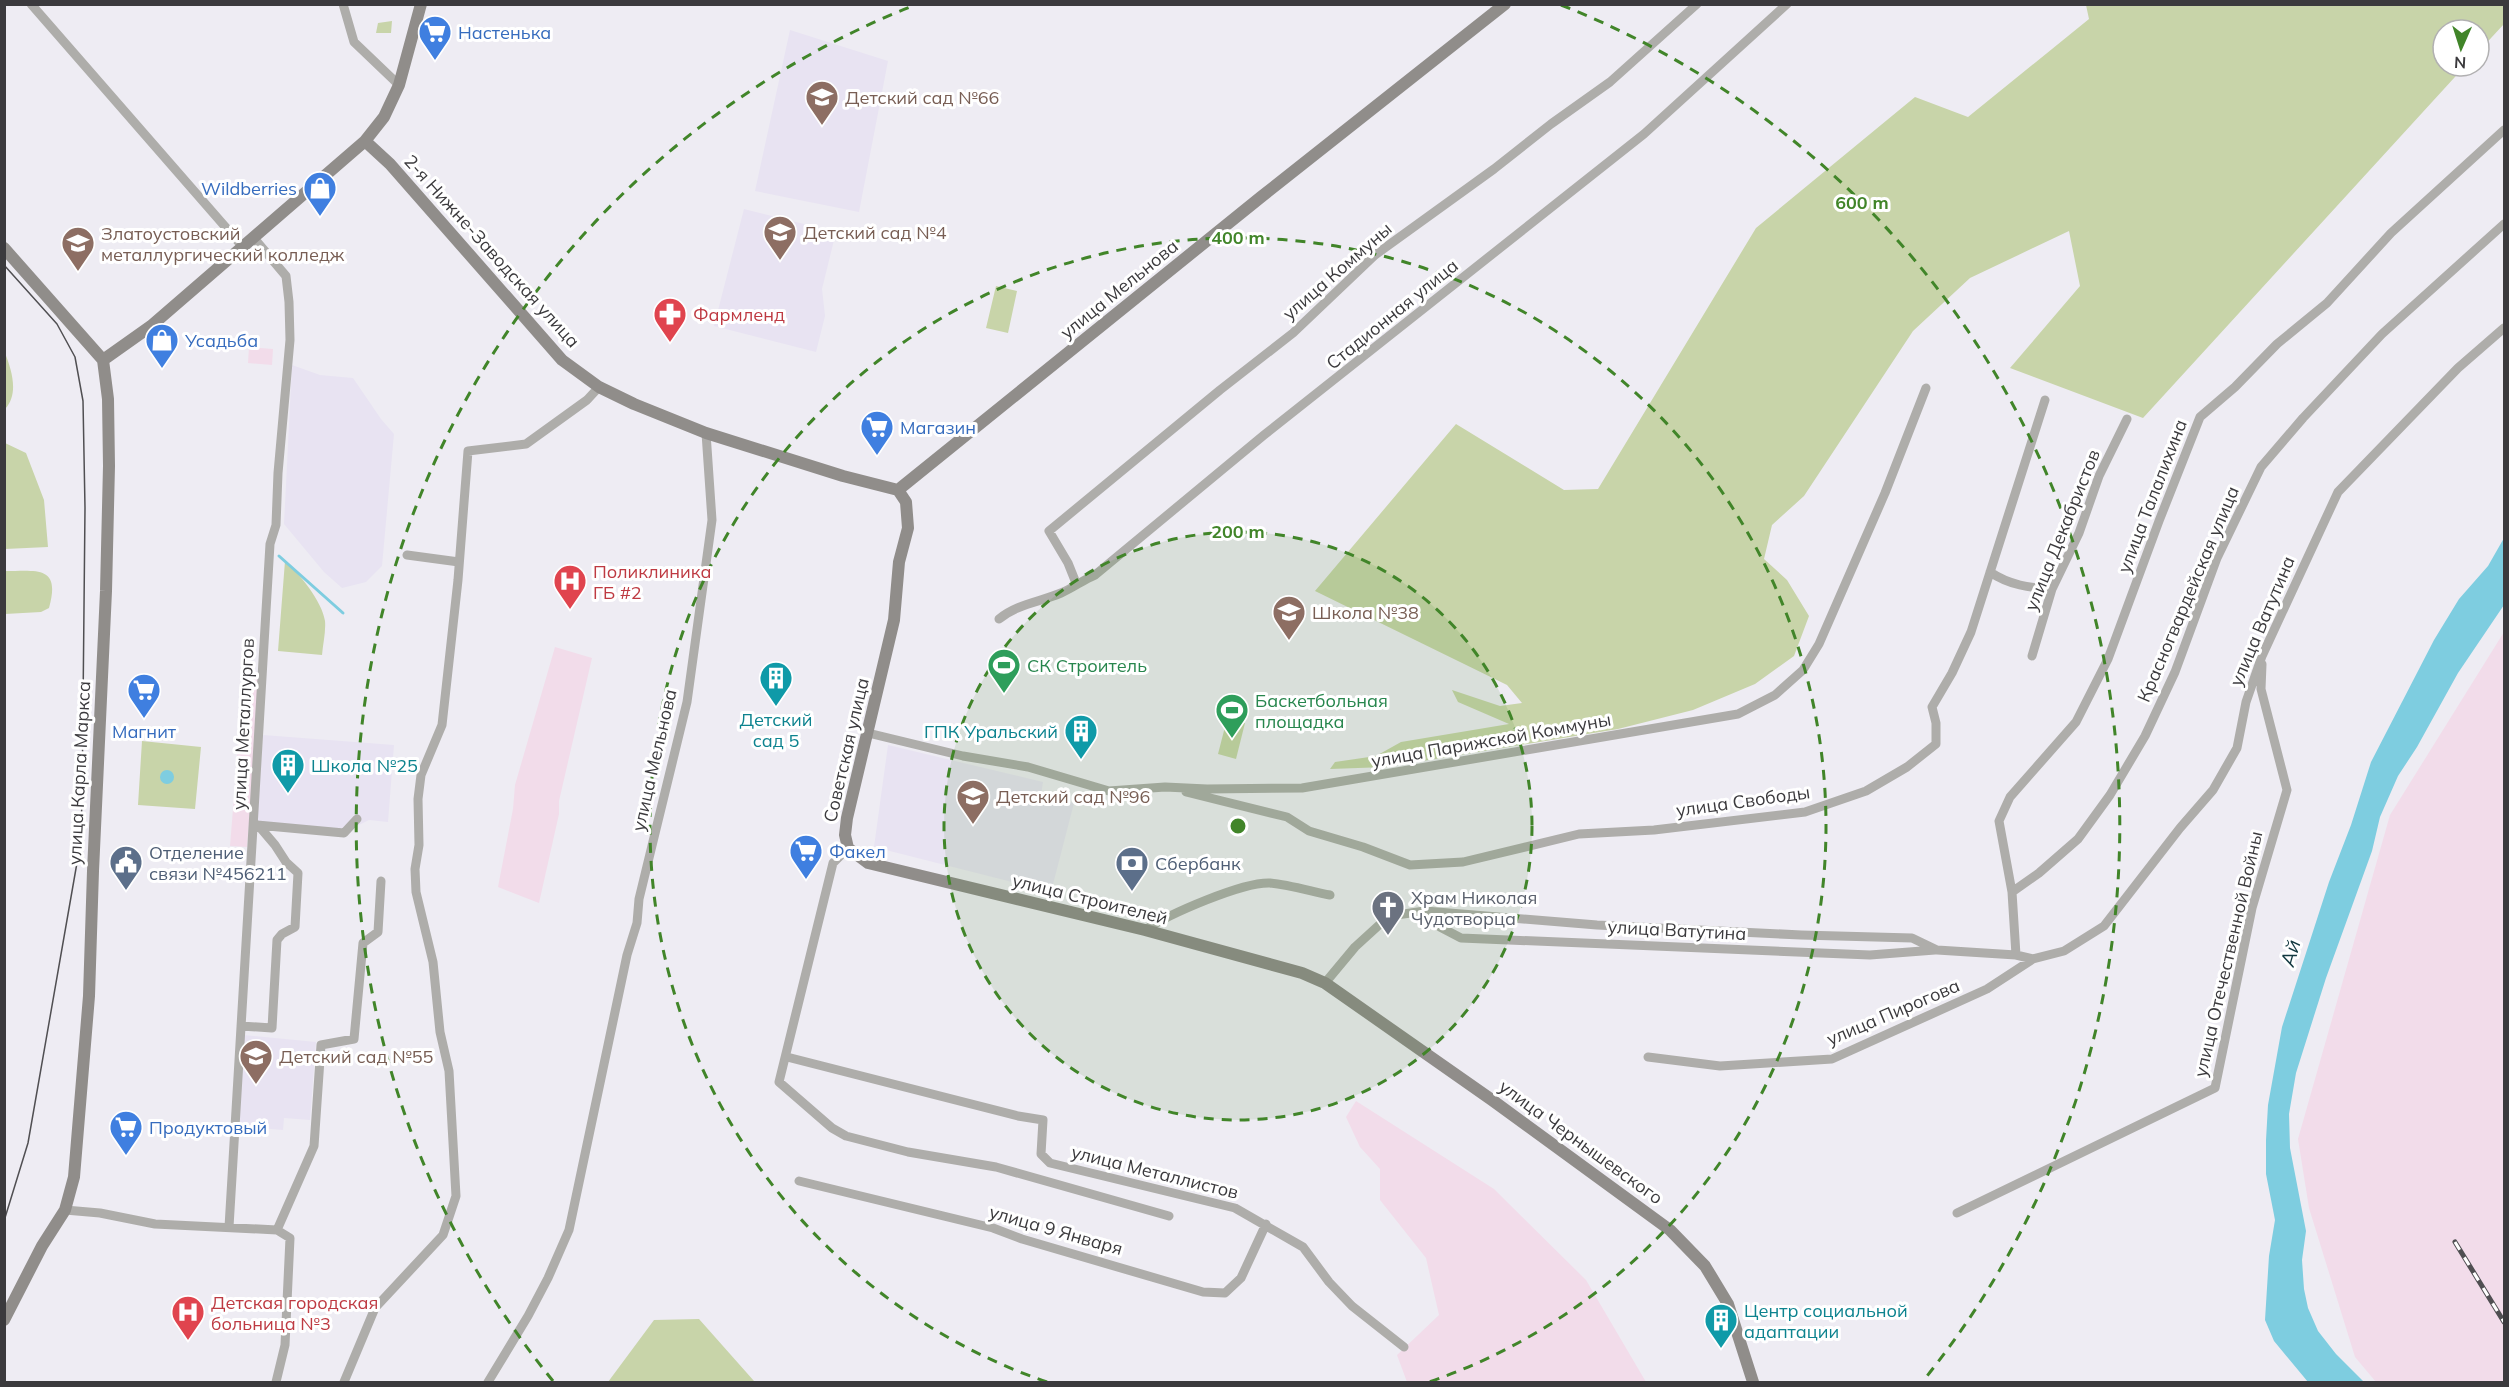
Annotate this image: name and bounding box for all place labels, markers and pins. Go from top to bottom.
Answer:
supermarket icon: Настенька [417,14,453,61]
place label: Настенька [458,21,551,44]
school or university icon: Детский сад №66 [804,79,840,126]
place label: Детский сад №66 [845,86,999,109]
shop icon: Wildberries [302,170,338,217]
place label: Wildberries [201,177,297,200]
school or university icon: Детский сад №4 [762,214,798,261]
place label: Детский сад №4 [803,221,947,244]
place label: Златоустовский металлургический колледж [101,222,345,266]
school or university icon: Златоустовский металлургический колледж [60,225,96,272]
pharmacy icon: Фармленд [652,296,688,343]
place label: Фармленд [693,303,785,326]
shop icon: Усадьба [144,322,180,369]
place label: Усадьба [184,329,258,352]
supermarket icon: Магазин [859,409,895,456]
place label: Магазин [900,416,976,439]
place label: Поликлиника ГБ #2 [593,560,711,604]
hospital icon: Поликлиника ГБ #2 [552,563,588,610]
school or university icon: Школа №38 [1271,594,1307,641]
place label: Школа №38 [1312,601,1419,624]
sports icon: СК Строитель [986,647,1022,694]
place label: СК Строитель [1027,654,1147,677]
building icon: Детский сад 5 [758,660,794,707]
supermarket icon: Магнит [126,672,162,719]
place label: Баскетбольная площадка [1255,689,1388,733]
sports icon: Баскетбольная площадка [1214,692,1250,739]
place label: Детский сад 5 [740,708,812,752]
building icon: ГПК Уральский [1063,713,1099,760]
place label: Магнит [112,720,177,743]
place label: ГПК Уральский [924,720,1058,743]
building icon: Школа №25 [270,747,306,794]
place label: Школа №25 [311,754,418,777]
school or university icon: Детский сад №96 [955,778,991,825]
place label: Детский сад №96 [996,785,1150,808]
centre of rings [1228,816,1248,836]
supermarket icon: Факел [788,833,824,880]
place label: Факел [829,840,886,863]
place label: Отделение связи №456211 [149,841,287,885]
public building icon: Отделение связи №456211 [108,844,144,891]
bank icon: Сбербанк [1114,845,1150,892]
place label: Сбербанк [1155,852,1241,875]
place label: Храм Николая Чудотворца [1411,886,1537,930]
church icon: Храм Николая Чудотворца [1370,889,1406,936]
school or university icon: Детский сад №55 [238,1038,274,1085]
place label: Детский сад №55 [279,1045,434,1068]
supermarket icon: Продуктовый [108,1109,144,1156]
place label: Продуктовый [149,1116,267,1139]
place label: Детская городская больница №3 [211,1291,378,1335]
hospital icon: Детская городская больница №3 [170,1294,206,1341]
place label: Центр социальной адаптации [1744,1299,1908,1343]
building icon: Центр социальной адаптации [1703,1302,1739,1349]

